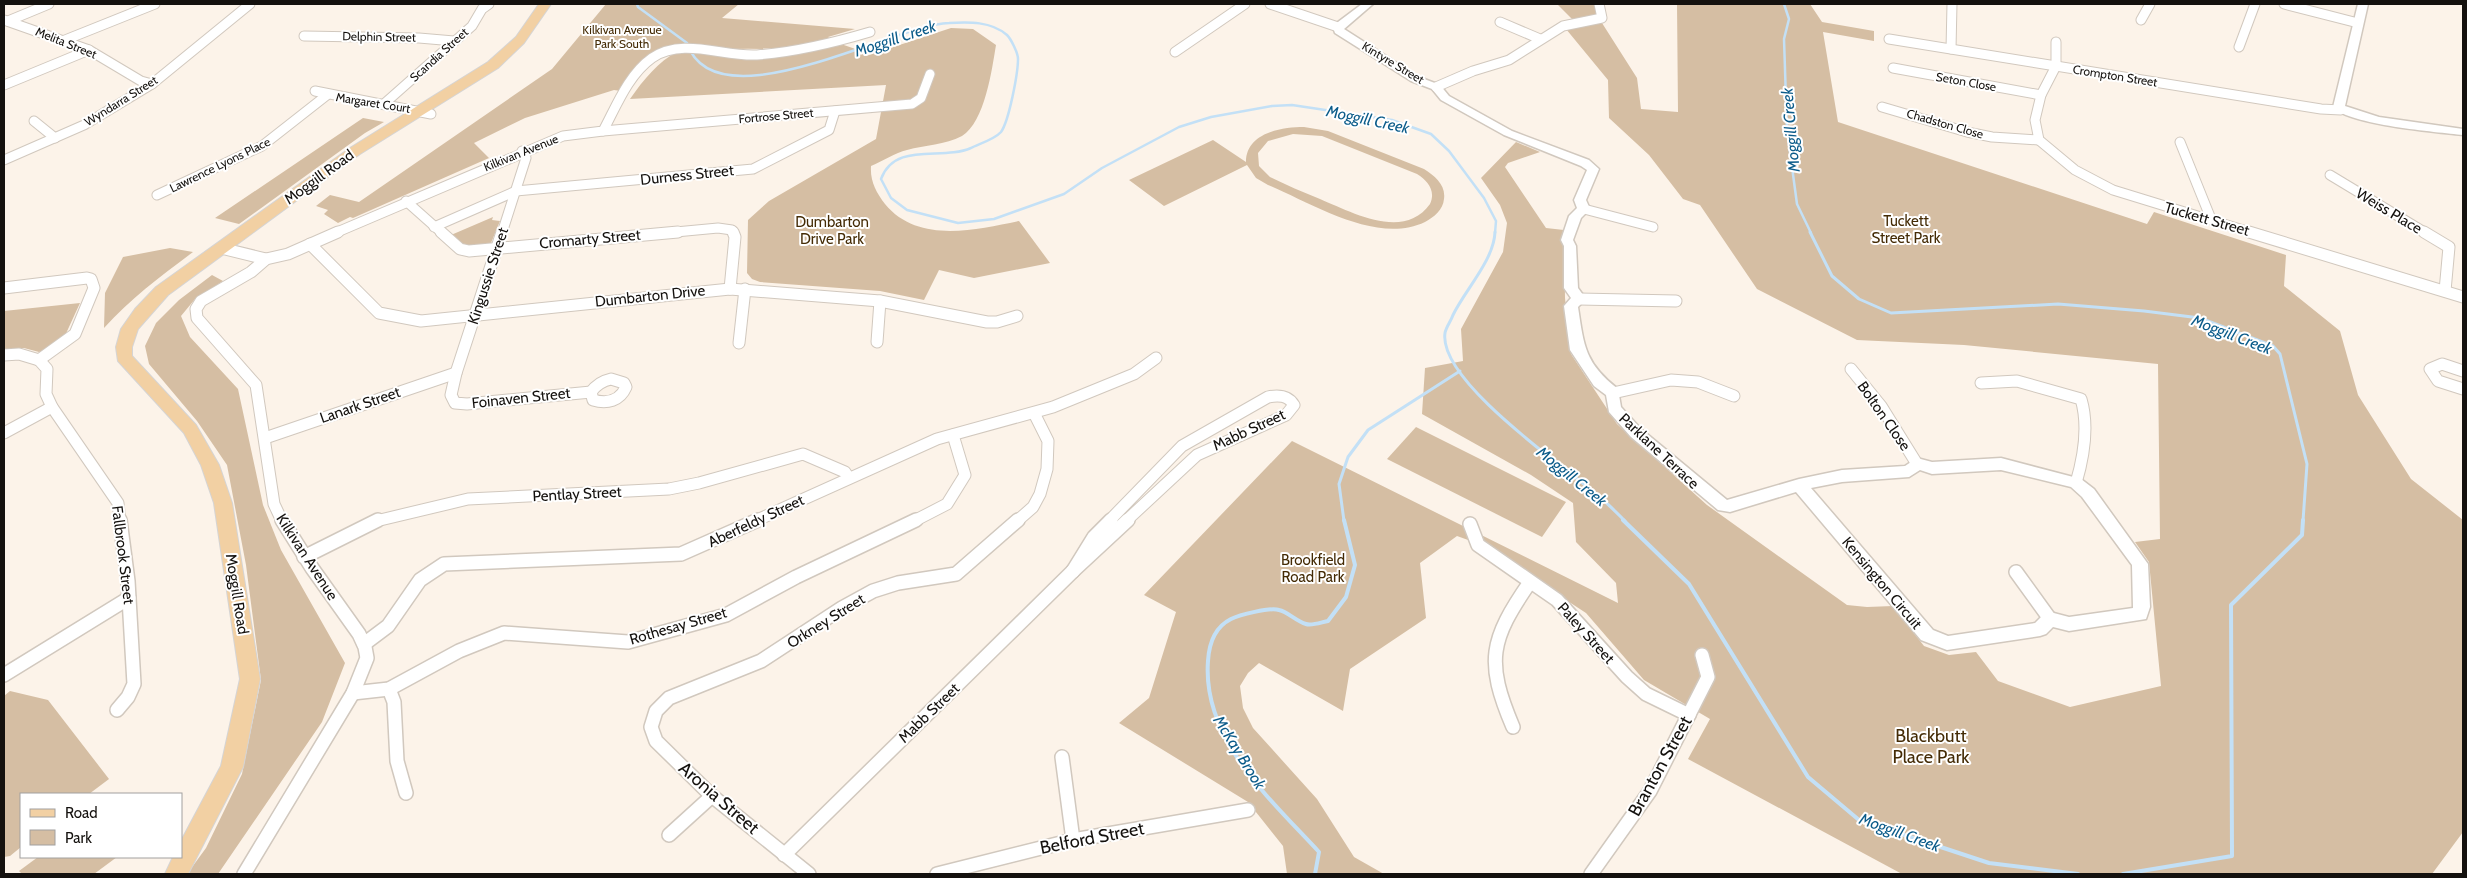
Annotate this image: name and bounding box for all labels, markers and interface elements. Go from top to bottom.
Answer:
water label: Moggill Creek [851,16,939,61]
park label: Kilkivan Avenue Park South [582,22,662,51]
street label: Melita Street [33,24,99,62]
street label: Scandia Street [406,24,471,85]
street label: Delphin Street [342,28,416,45]
street label: Kintyre Street [1360,38,1427,87]
street label: Crompton Street [2072,61,2158,90]
street label: Seton Close [1935,69,1997,94]
street label: Wyndarra Street [81,72,160,129]
water label: Moggill Creek [1777,86,1804,174]
street label: Margaret Court [335,89,411,116]
water label: Moggill Creek [1324,101,1412,138]
street label: Fortrose Street [738,105,814,126]
street label: Chadston Close [1905,105,1985,142]
street label: Kilkivan Avenue [481,131,560,174]
street label: Lawrence Lyons Place [167,134,272,195]
street label: Moggill Road [281,146,357,208]
street label: Durness Street [639,161,735,189]
street label: Weiss Place [2353,184,2426,238]
street label: Tuckett Street [2162,198,2252,240]
park label: Tuckett Street Park [1872,212,1941,247]
park label: Dumbarton Drive Park [795,213,869,248]
street label: Kingussie Street [464,225,512,327]
street label: Cromarty Street [539,226,641,252]
street label: Dumbarton Drive [594,281,706,311]
water label: Moggill Creek [2188,310,2276,359]
street label: Bolton Close [1854,378,1915,454]
street label: Lanark Street [318,383,402,427]
street label: Foinaven Street [471,384,571,412]
street label: Mabb Street [1210,405,1288,455]
street label: Parklane Terrace [1615,409,1703,493]
water label: Moggill Creek [1532,442,1611,511]
street label: Pentlay Street [532,483,622,505]
street label: Aberfeldy Street [705,491,807,551]
street label: Fallbrook Street [108,505,138,605]
street label: Kilkivan Avenue [272,510,342,604]
street label: Kensington Circuit [1838,533,1926,633]
park label: Brookfield Road Park [1281,551,1345,586]
street label: Moggill Road [222,552,252,636]
street label: Orkney Street [784,590,868,652]
street label: Paley Street [1554,599,1618,667]
street label: Rothesay Street [627,604,729,648]
street label: Mabb Street [895,679,963,747]
water label: McKay Brook [1209,711,1270,794]
street label: Branton Street [1623,712,1697,820]
park label: Blackbutt Place Park [1893,725,1970,768]
street label: Aronia Street [674,757,764,839]
legend [20,793,182,858]
text: Road [65,804,98,822]
water label: Moggill Creek [1856,809,1944,856]
street label: Belford Street [1038,817,1146,859]
text: Park [65,829,92,847]

